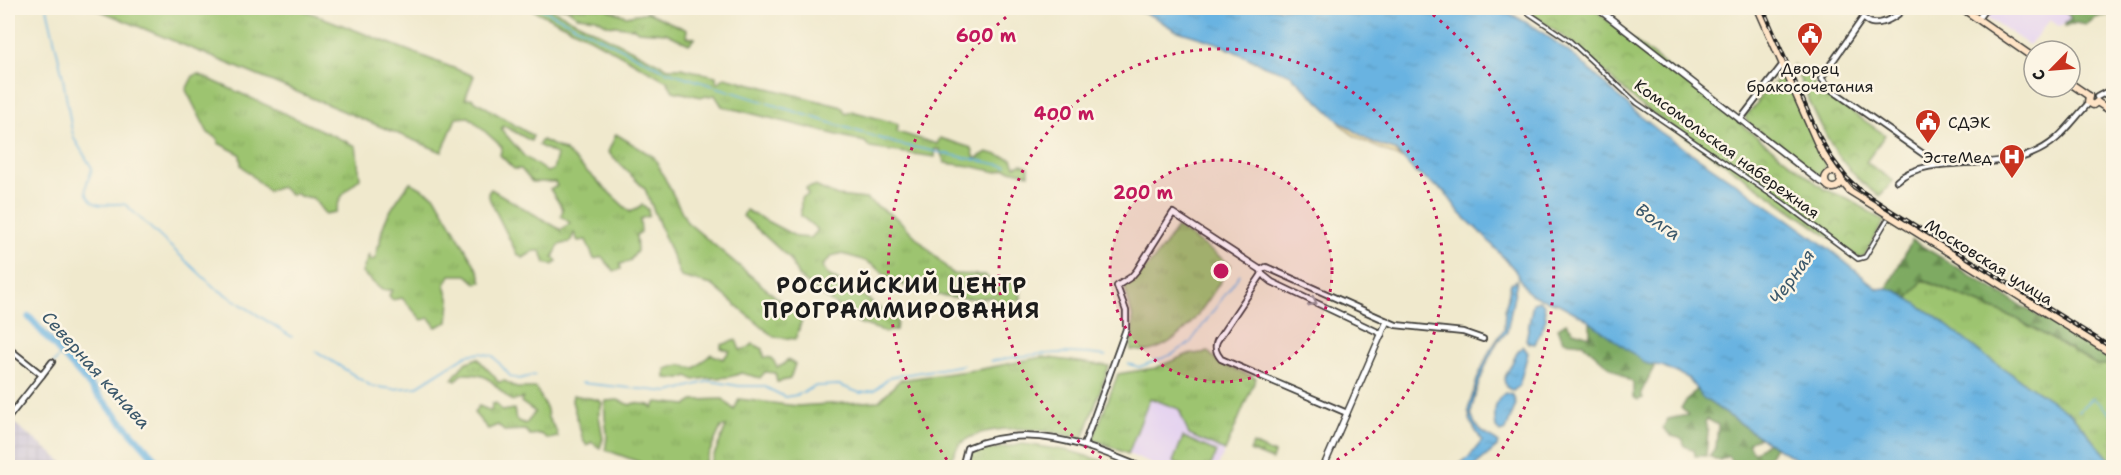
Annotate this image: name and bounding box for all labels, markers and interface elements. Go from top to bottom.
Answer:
public building icon: Дворец бракосочетания [1795,20,1825,58]
text: 600 m [956,24,1017,48]
north arrow [2022,39,2082,99]
place label: Дворец бракосочетания [1746,58,1874,97]
text: С [2027,66,2050,84]
street label: Комсомольская набережная [1630,75,1824,223]
text: 400 m [1034,102,1095,126]
public building icon: СДЭК [1913,107,1943,145]
place label: СДЭК [1948,112,1991,133]
hospital icon: ЭстеМед [1997,142,2027,180]
place label: ЭстеМед [1923,147,1992,168]
text: 200 m [1113,181,1174,205]
water label: Волга [1631,198,1685,246]
street label: Московская улица [1921,214,2057,310]
water label: Черная [1764,244,1820,309]
centre of rings [1211,261,1231,281]
district label: РОССИЙСКИЙ ЦЕНТР ПРОГРАММИРОВАНИЯ [763,270,1041,325]
one-way arrow [1307,295,1318,306]
water label: Северная канава [36,306,156,434]

